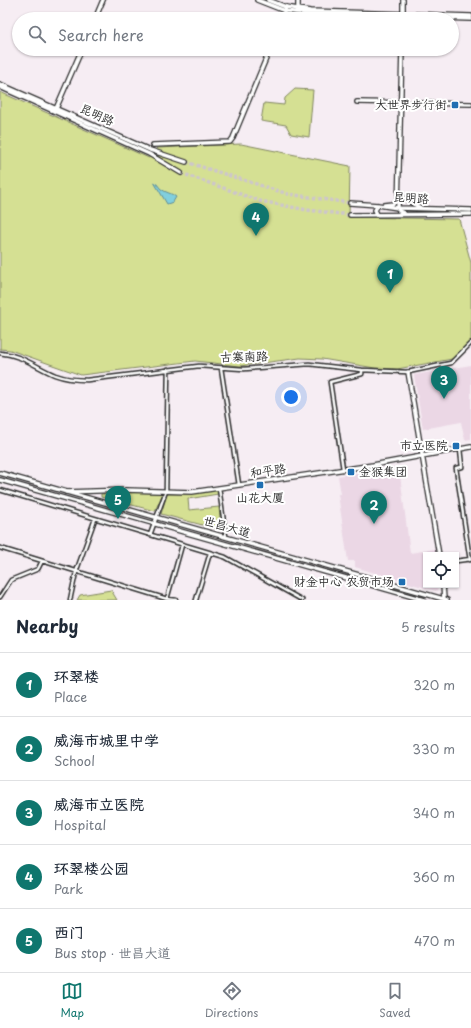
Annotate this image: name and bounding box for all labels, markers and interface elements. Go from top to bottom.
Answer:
search box [12,12,459,56]
icon: search [26,23,48,45]
text: Search here [58,23,144,46]
place label: 大世界步行街 [375,95,447,113]
street label: 昆明路 [77,99,118,130]
marker: 大世界步行街 [450,100,460,110]
street label: 昆明路 [392,187,430,207]
pin: 4 [243,203,269,236]
pin: 1 [377,260,403,293]
street label: 古寨南路 [220,347,268,365]
pin: 3 [431,366,457,399]
your location [281,387,301,407]
place label: 市立医院 [400,436,448,454]
marker: 市立医院 [451,441,461,451]
street label: 和平路 [249,459,287,481]
place label: 金猴集团 [359,462,407,480]
marker: 金猴集团 [346,467,356,477]
marker: 山花大厦 [255,480,265,490]
pin: 5 [105,486,131,519]
place label: 山花大厦 [236,488,284,506]
pin: 2 [361,491,387,524]
street label: 世昌大道 [202,511,253,541]
map controls [423,552,459,588]
button: locate [423,552,459,588]
place label: 财金中心 农贸市场 [294,572,394,590]
marker: 财金中心 农贸市场 [397,577,407,587]
text: Nearby [16,613,78,639]
text: 5 results [401,617,455,636]
text: 环翠楼 [54,664,99,687]
text: 1 [26,675,32,694]
text: 320 m [413,675,455,694]
text: Place [54,687,87,706]
text: 威海市城里中学 [54,728,159,751]
text: 2 [24,739,34,758]
text: 330 m [412,739,455,758]
text: School [54,751,95,770]
text: 威海市立医院 [54,792,144,815]
text: 3 [25,803,33,822]
text: 340 m [412,803,455,822]
text: Hospital [54,815,106,834]
text: 环翠楼公园 [54,856,129,879]
text: 4 [25,867,33,886]
text: 360 m [412,867,455,886]
text: Park [54,879,83,898]
text: 西门 [54,920,84,943]
text: 5 [25,931,33,950]
text: 470 m [414,931,455,950]
text: Bus stop · 世昌大道 [54,943,171,962]
tab: Map [60,980,84,1021]
tab: Directions [205,980,258,1021]
tab: Saved [379,980,411,1021]

